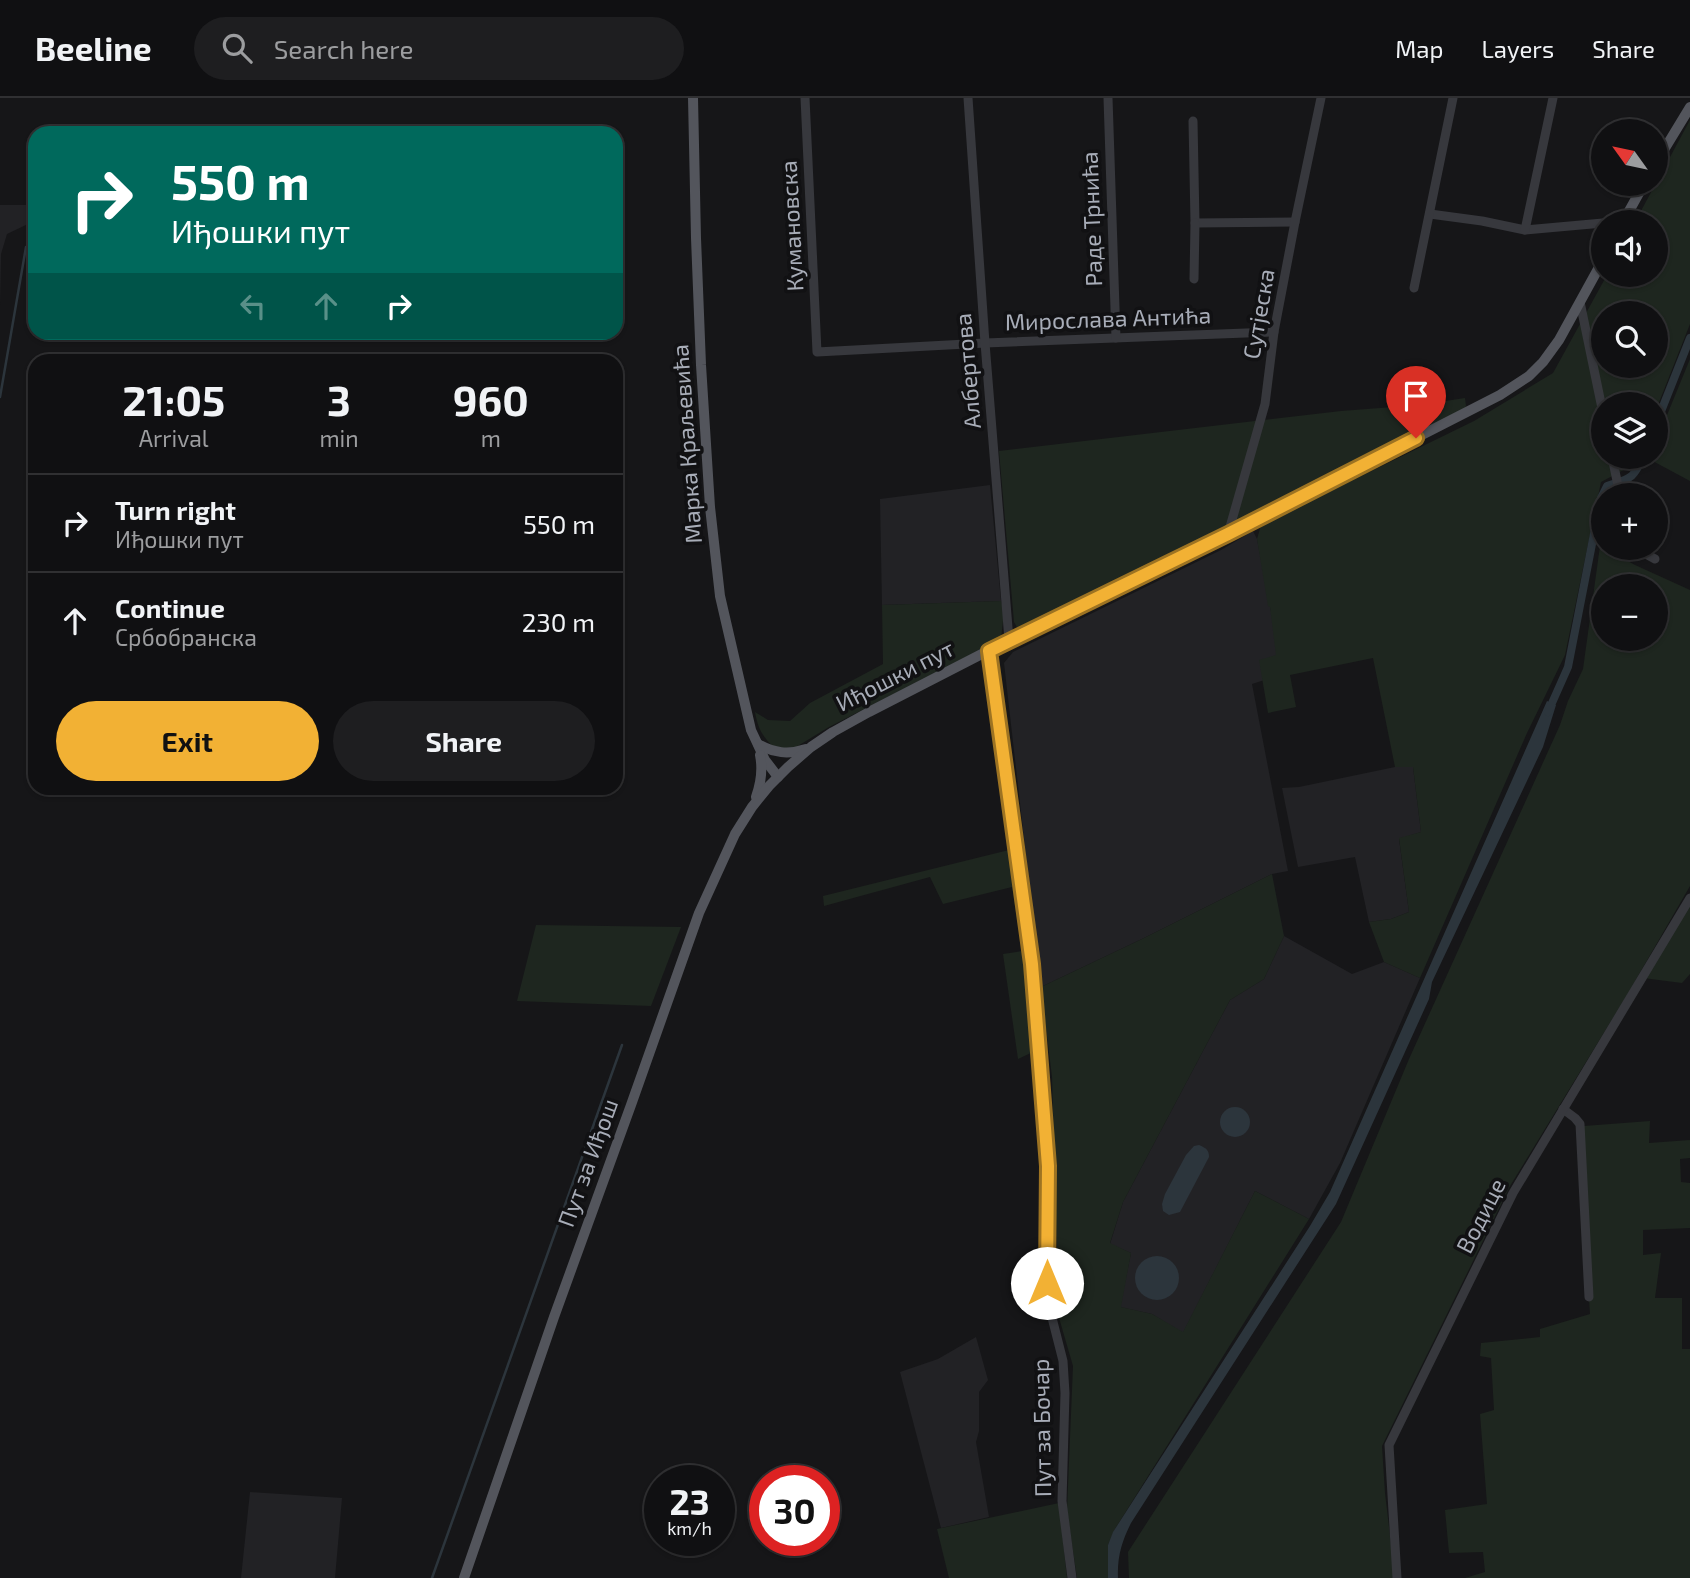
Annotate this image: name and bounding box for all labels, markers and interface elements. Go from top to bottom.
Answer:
search box [194,17,684,80]
text: Beeline [35,28,152,68]
icon: search [218,29,256,67]
text: Search here [274,33,413,64]
text: Map [1395,34,1443,63]
text: Layers [1481,34,1554,63]
text: Share [1592,34,1655,63]
north arrow [1591,119,1668,196]
map controls [1591,119,1668,651]
text: 550 m [171,151,310,210]
street label: Раде Трнића [1075,151,1107,287]
icon: right [56,154,147,245]
street label: Кумановска [774,160,809,292]
button: sound [1591,210,1668,287]
text: Иђошки пут [171,211,350,249]
street label: Сутјеска [1236,267,1281,361]
icon: left [234,287,272,325]
icon: ahead [307,287,345,325]
icon: right [380,287,418,325]
street label: Мирослава Антића [1004,300,1212,336]
button: search [1591,301,1668,378]
street label: Албертова [948,312,986,430]
street label: Марка Краљевића [665,344,707,545]
pin [1386,366,1446,438]
text: 21:05 [122,374,225,424]
text: 3 [327,374,351,424]
text: 960 [453,374,529,424]
icon: arrive [1397,377,1435,415]
button: layers [1591,392,1668,469]
text: Arrival [139,424,209,452]
text: min [319,424,359,452]
text: m [481,424,501,452]
button: + [1591,483,1668,560]
text: Turn right [115,494,236,525]
icon: right [56,504,94,542]
text: 550 m [523,508,595,539]
text: Иђошки пут [115,525,244,553]
button: − [1591,574,1668,651]
text: Continue [115,592,225,623]
icon: ahead [56,602,94,640]
text: 230 m [522,606,595,637]
text: Србобранска [115,623,257,651]
street label: Иђошки пут [831,633,959,718]
button: Exit [56,701,319,781]
button: Share [333,701,595,781]
street label: Пут за Иђош [551,1095,624,1231]
street label: Водице [1449,1174,1511,1258]
position arrow [1010,1246,1084,1320]
street label: Пут за Бочар [1026,1359,1057,1498]
speed limit sign: 30 [749,1465,840,1556]
text: 23 [669,1480,710,1522]
text: km/h [667,1517,712,1539]

